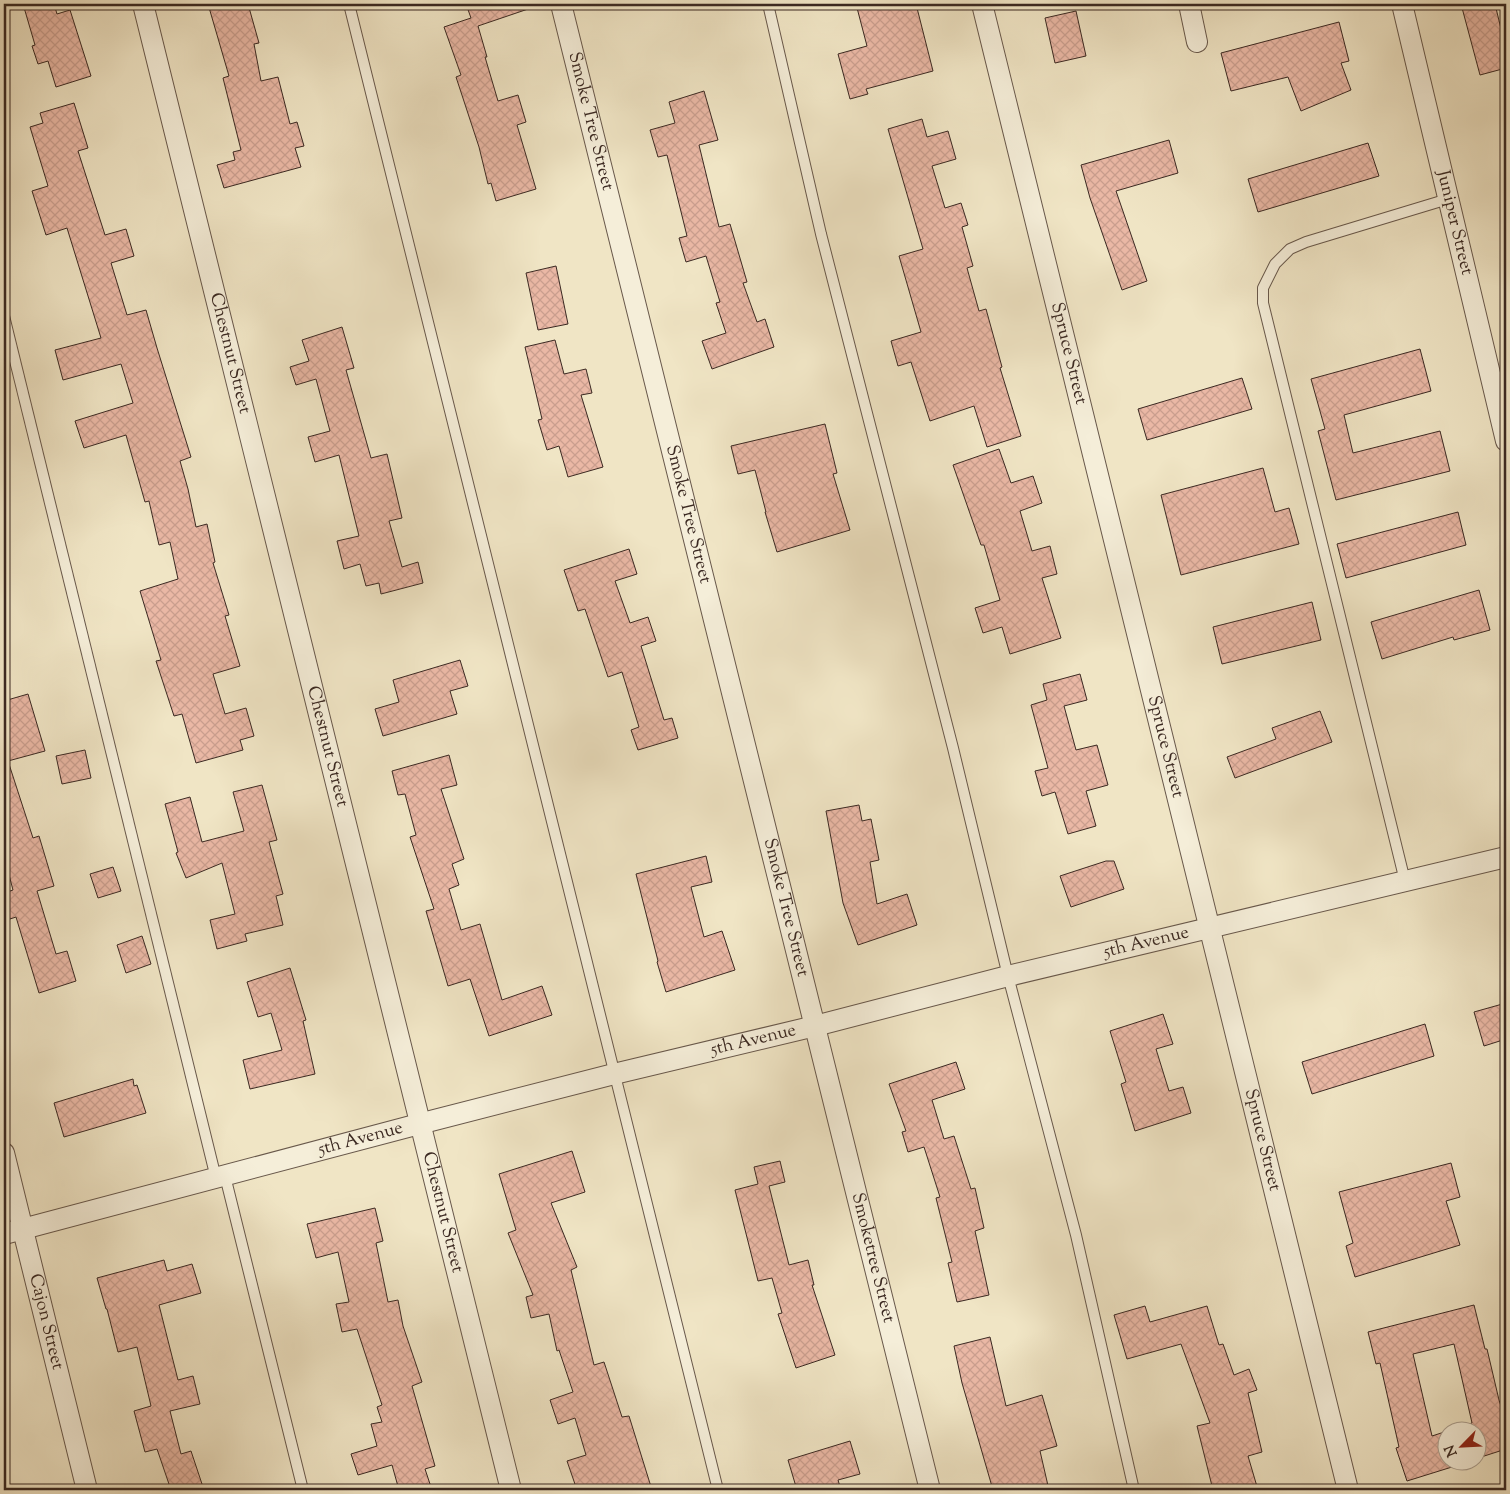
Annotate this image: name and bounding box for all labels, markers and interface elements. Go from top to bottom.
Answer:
street label: Smoke Tree Street [560,49,620,193]
street label: Juniper Street [1429,167,1479,278]
street label: Chestnut Street [202,290,257,417]
street label: Spruce Street [1043,300,1093,408]
street label: Smoke Tree Street [658,443,717,586]
street label: Chestnut Street [299,683,354,810]
street label: Spruce Street [1140,693,1190,801]
street label: Smoke Tree Street [756,836,815,980]
street label: 5th Avenue [1100,920,1192,966]
street label: 5th Avenue [707,1018,799,1064]
street label: Spruce Street [1237,1086,1287,1194]
street label: 5th Avenue [314,1116,406,1163]
street label: Chestnut Street [415,1149,470,1276]
street label: Smoketree Street [844,1190,901,1326]
street label: Cajon Street [21,1271,70,1373]
north arrow [1438,1422,1488,1472]
text: N [1441,1441,1463,1460]

